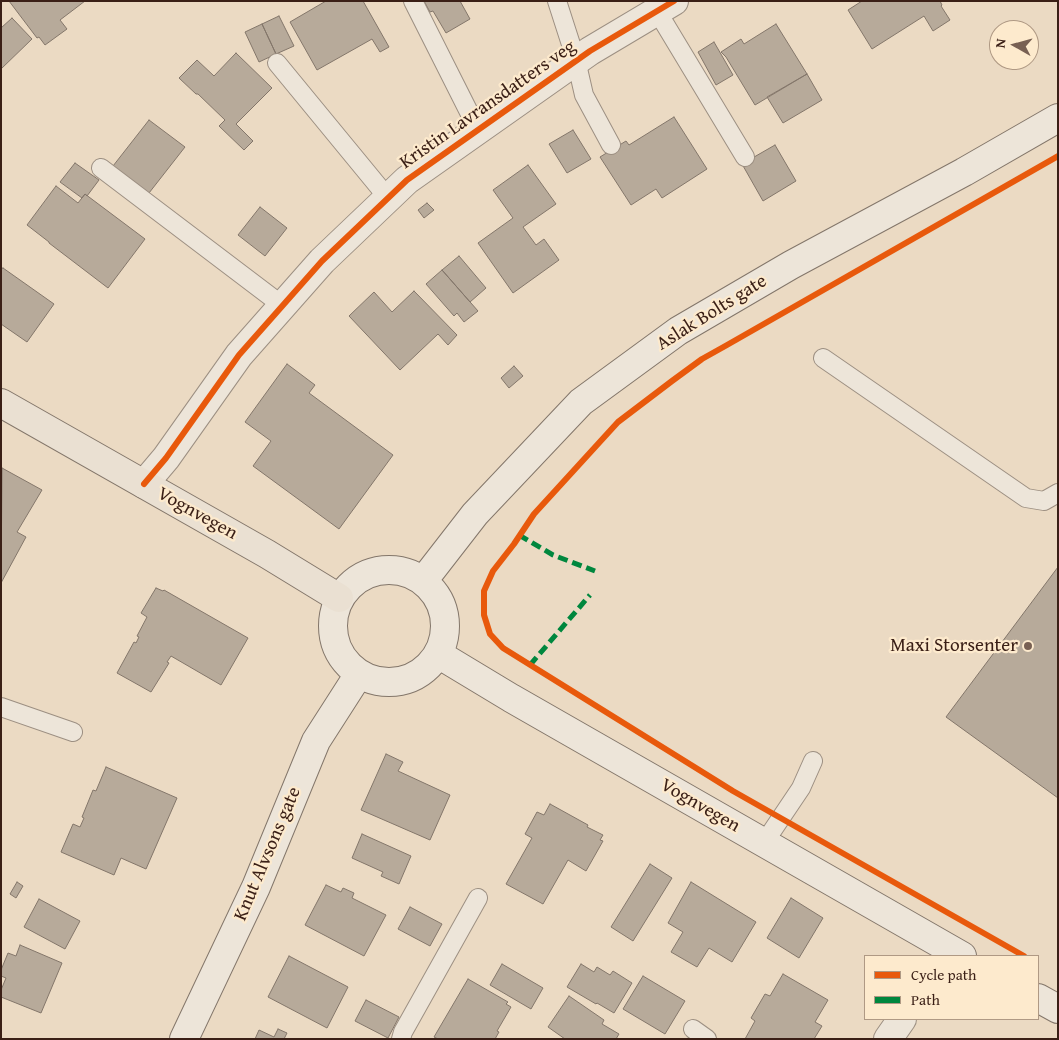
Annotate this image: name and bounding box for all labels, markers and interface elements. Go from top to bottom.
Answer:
north arrow [989,20,1039,70]
street label: Kristin Lavransdatters veg [396,36,580,174]
text: N [990,37,1011,49]
street label: Aslak Bolts gate [653,270,771,356]
street label: Vognvegen [153,483,241,545]
place label: Maxi Storsenter [890,635,1018,657]
marker: Maxi Storsenter [1022,640,1034,652]
street label: Vognvegen [656,774,744,838]
street label: Knut Alvsons gate [230,784,306,924]
legend [864,955,1039,1020]
text: Cycle path [911,964,977,985]
text: Path [911,989,940,1010]

